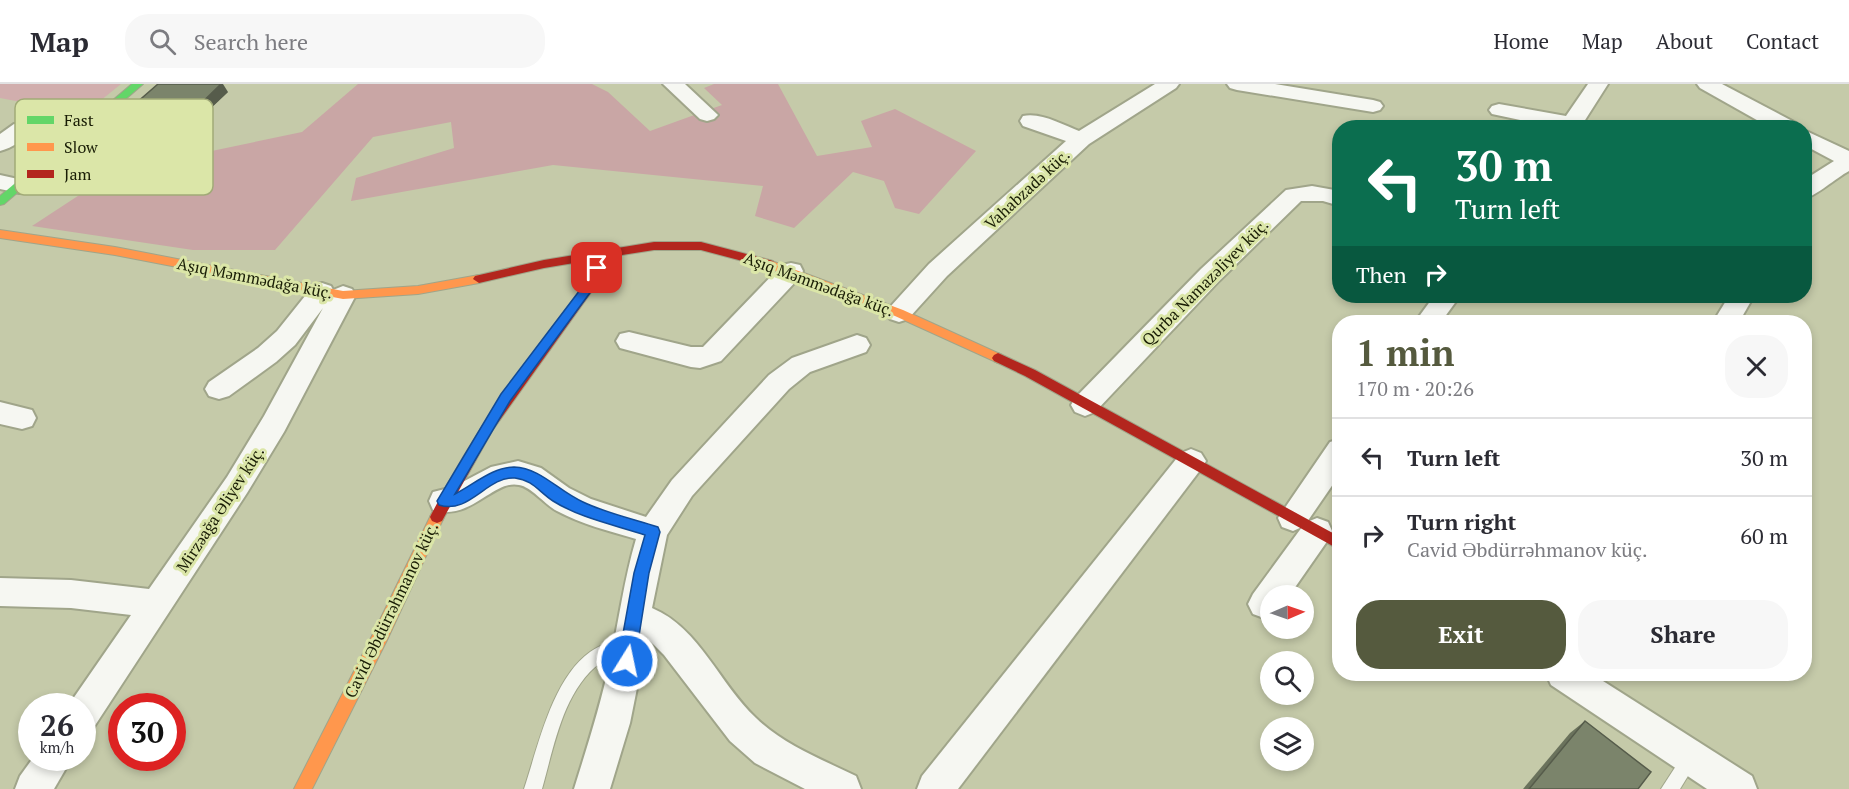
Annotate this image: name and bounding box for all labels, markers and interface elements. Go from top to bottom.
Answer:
search box [125,14,545,68]
text: Map [30,23,89,60]
icon: search [146,25,179,58]
text: Search here [194,27,308,56]
text: Home [1493,27,1549,55]
text: Map [1582,27,1623,55]
text: About [1656,27,1713,55]
text: Contact [1746,27,1819,55]
legend [15,99,213,195]
text: Fast [64,109,94,131]
text: Slow [64,136,98,158]
text: 30 m [1455,137,1553,193]
street label: Vahabzadə küç. [980,144,1074,234]
icon: left [1356,144,1434,222]
text: Jam [64,163,92,185]
text: Turn left [1455,191,1560,227]
street label: Qurba Namazəliyev küç. [1137,214,1273,350]
pin [571,242,622,293]
street label: Aşıq Məmmədağa küç. [741,247,897,321]
icon: arrive [580,251,613,284]
street label: Aşıq Məmmədağa küç. [175,252,335,304]
icon: right [1419,258,1452,291]
text: Then [1356,260,1407,289]
text: 1 min [1356,329,1454,376]
button: close [1725,335,1788,398]
text: 170 m · 20:26 [1356,375,1474,402]
icon: left [1356,441,1389,474]
street label: Mirzəağa Əliyev küç. [171,442,269,576]
text: Turn left [1407,443,1500,472]
text: 30 m [1740,443,1788,472]
text: Turn right [1407,507,1516,536]
street label: Cavid Əbdürrəhmanov küç. [339,519,443,701]
icon: right [1356,519,1389,552]
text: 60 m [1740,521,1788,550]
text: Cavid Əbdürrəhmanov küç. [1407,536,1648,563]
north arrow [1260,585,1314,639]
map controls [1260,585,1314,771]
button: Exit [1356,600,1566,669]
button: Share [1578,600,1788,669]
position arrow [595,629,659,693]
button: search [1260,651,1314,705]
speed limit sign: 30 [108,693,186,771]
text: 26 [40,705,74,745]
button: layers [1260,717,1314,771]
text: km/h [40,737,74,757]

